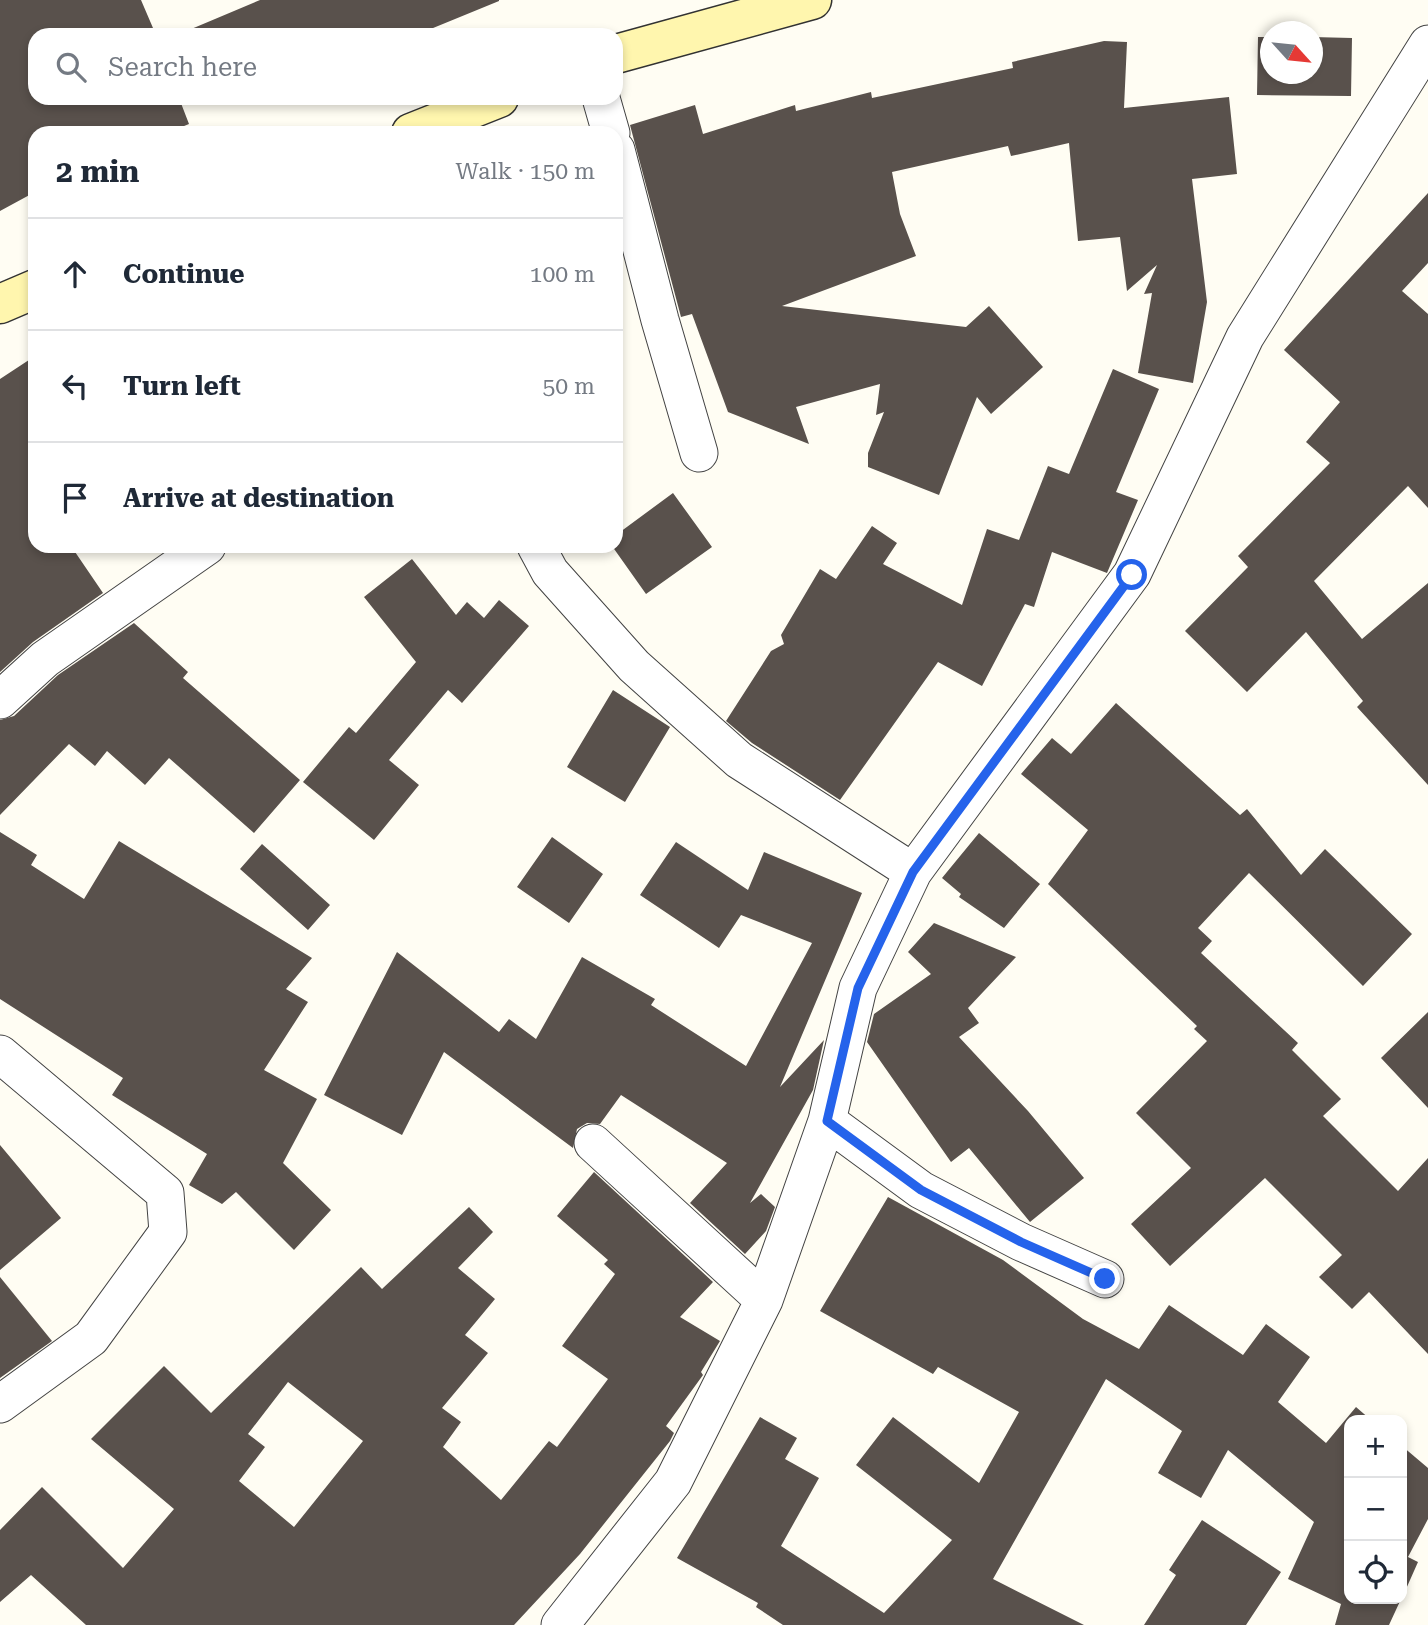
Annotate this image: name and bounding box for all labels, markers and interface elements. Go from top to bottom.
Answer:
north arrow [1260,21,1323,84]
search box [28,28,623,105]
icon: search [52,48,90,86]
text: Search here [108,52,257,82]
text: 2 min [56,154,139,189]
text: Walk · 150 m [456,158,595,185]
icon: ahead [56,255,94,293]
text: Continue [123,259,245,289]
text: 100 m [530,261,595,288]
icon: left [56,367,94,405]
text: Turn left [123,371,241,401]
text: 50 m [542,373,595,400]
icon: arrive [56,479,94,517]
text: Arrive at destination [123,483,394,513]
route start [1116,559,1147,590]
route end [1089,1263,1120,1294]
map controls [1344,1415,1407,1604]
button: + [1344,1415,1407,1478]
button: − [1344,1478,1407,1541]
button: locate [1344,1541,1407,1604]

